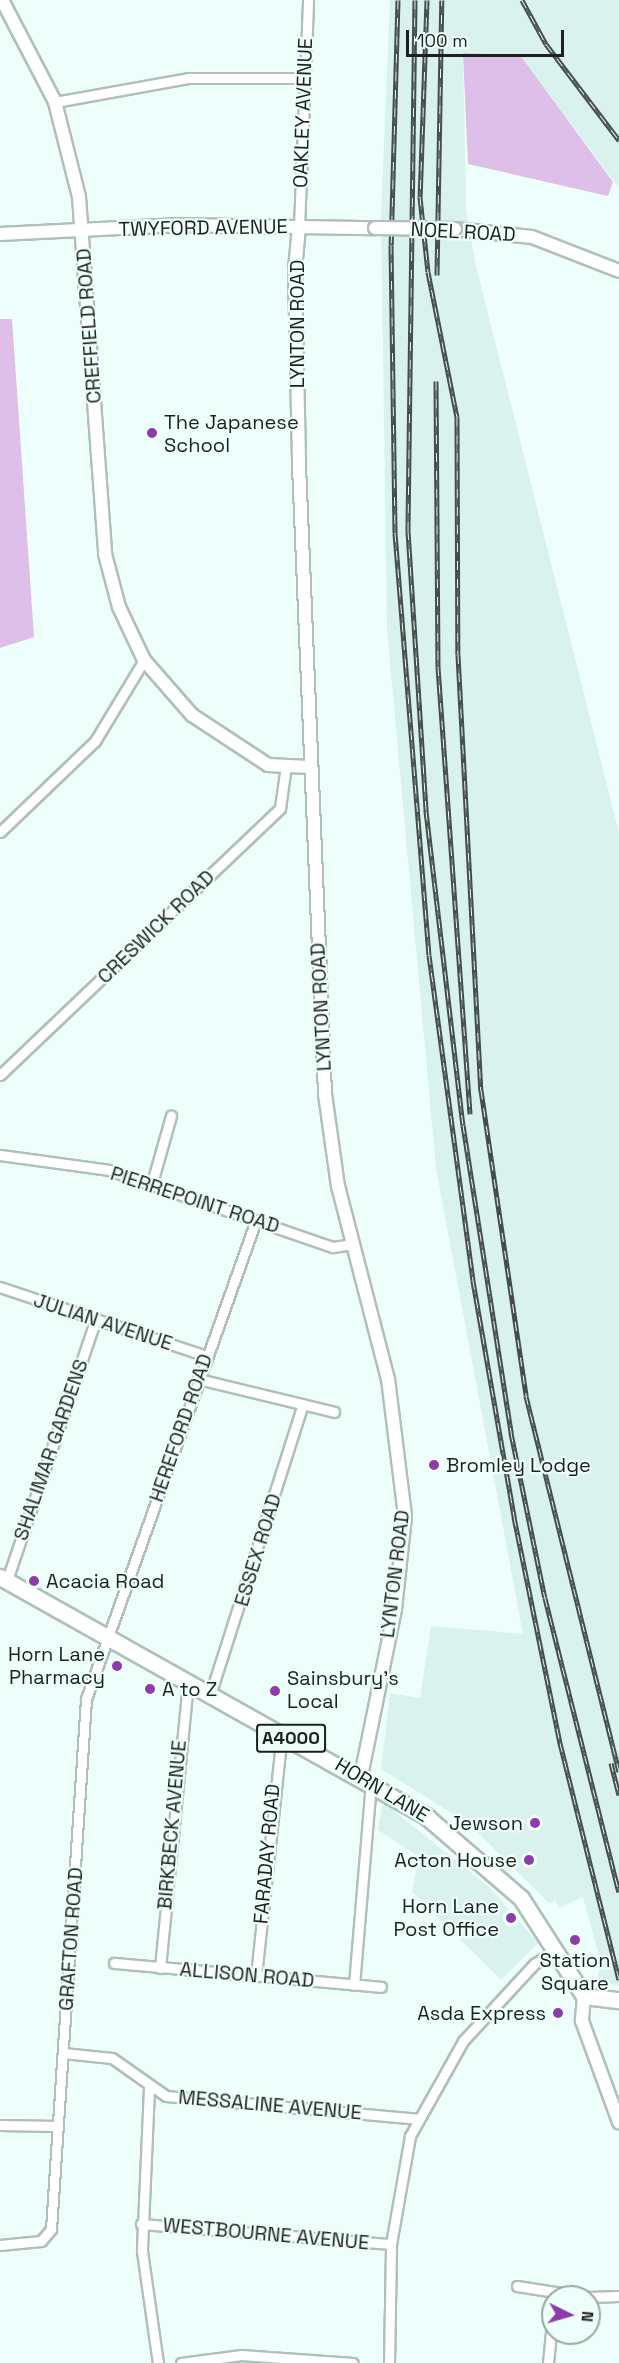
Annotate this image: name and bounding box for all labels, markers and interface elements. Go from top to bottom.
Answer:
scale bar [409,18,566,56]
text: 100 m [417,29,468,52]
street label: OAKLEY AVENUE [288,37,318,189]
street label: TWYFORD AVENUE [118,215,288,241]
street label: NOEL ROAD [410,217,516,247]
street label: CREFFIELD ROAD [72,248,106,404]
street label: LYNTON ROAD [285,260,309,388]
place label: The Japanese School [164,410,299,457]
marker: The Japanese School [145,426,159,440]
street label: CRESWICK ROAD [93,865,219,989]
street label: LYNTON ROAD [306,942,336,1072]
street label: PIERREPOINT ROAD [107,1161,283,1239]
street label: JULIAN AVENUE [30,1288,176,1356]
street label: HEREFORD ROAD [144,1351,218,1505]
street label: SHALIMAR GARDENS [9,1356,93,1544]
place label: Bromley Lodge [446,1453,591,1477]
marker: Bromley Lodge [427,1458,441,1472]
street label: ESSEX ROAD [229,1491,287,1609]
street label: LYNTON ROAD [375,1509,415,1639]
place label: Acacia Road [46,1569,164,1593]
marker: Acacia Road [27,1574,41,1588]
place label: Horn Lane Pharmacy [8,1642,105,1689]
marker: Horn Lane Pharmacy [110,1659,124,1673]
place label: Sainsbury's Local [287,1667,399,1714]
place label: A to Z [162,1677,218,1701]
marker: A to Z [143,1682,157,1696]
marker: Sainsbury's Local [268,1684,282,1698]
road number: A4000 [255,1723,327,1753]
street label: BIRKBECK AVENUE [153,1739,191,1911]
street label: HORN LANE [331,1753,433,1827]
street label: FARADAY ROAD [249,1783,285,1925]
place label: Jewson [449,1811,523,1835]
marker: Jewson [528,1816,542,1830]
place label: Acton House [394,1848,517,1872]
marker: Acton House [522,1853,536,1867]
street label: GRAFTON ROAD [54,1866,88,2012]
place label: Horn Lane Post Office [393,1894,499,1941]
marker: Horn Lane Post Office [504,1911,518,1925]
marker: Station Square [568,1933,582,1947]
place label: Station Square [540,1949,610,1996]
street label: ALLISON ROAD [179,1957,315,1993]
place label: Asda Express [417,2001,546,2025]
marker: Asda Express [551,2006,565,2020]
street label: MESSALINE AVENUE [177,2085,363,2125]
street label: WESTBOURNE AVENUE [162,2213,370,2255]
north arrow [541,2285,601,2345]
text: N [577,2310,598,2323]

